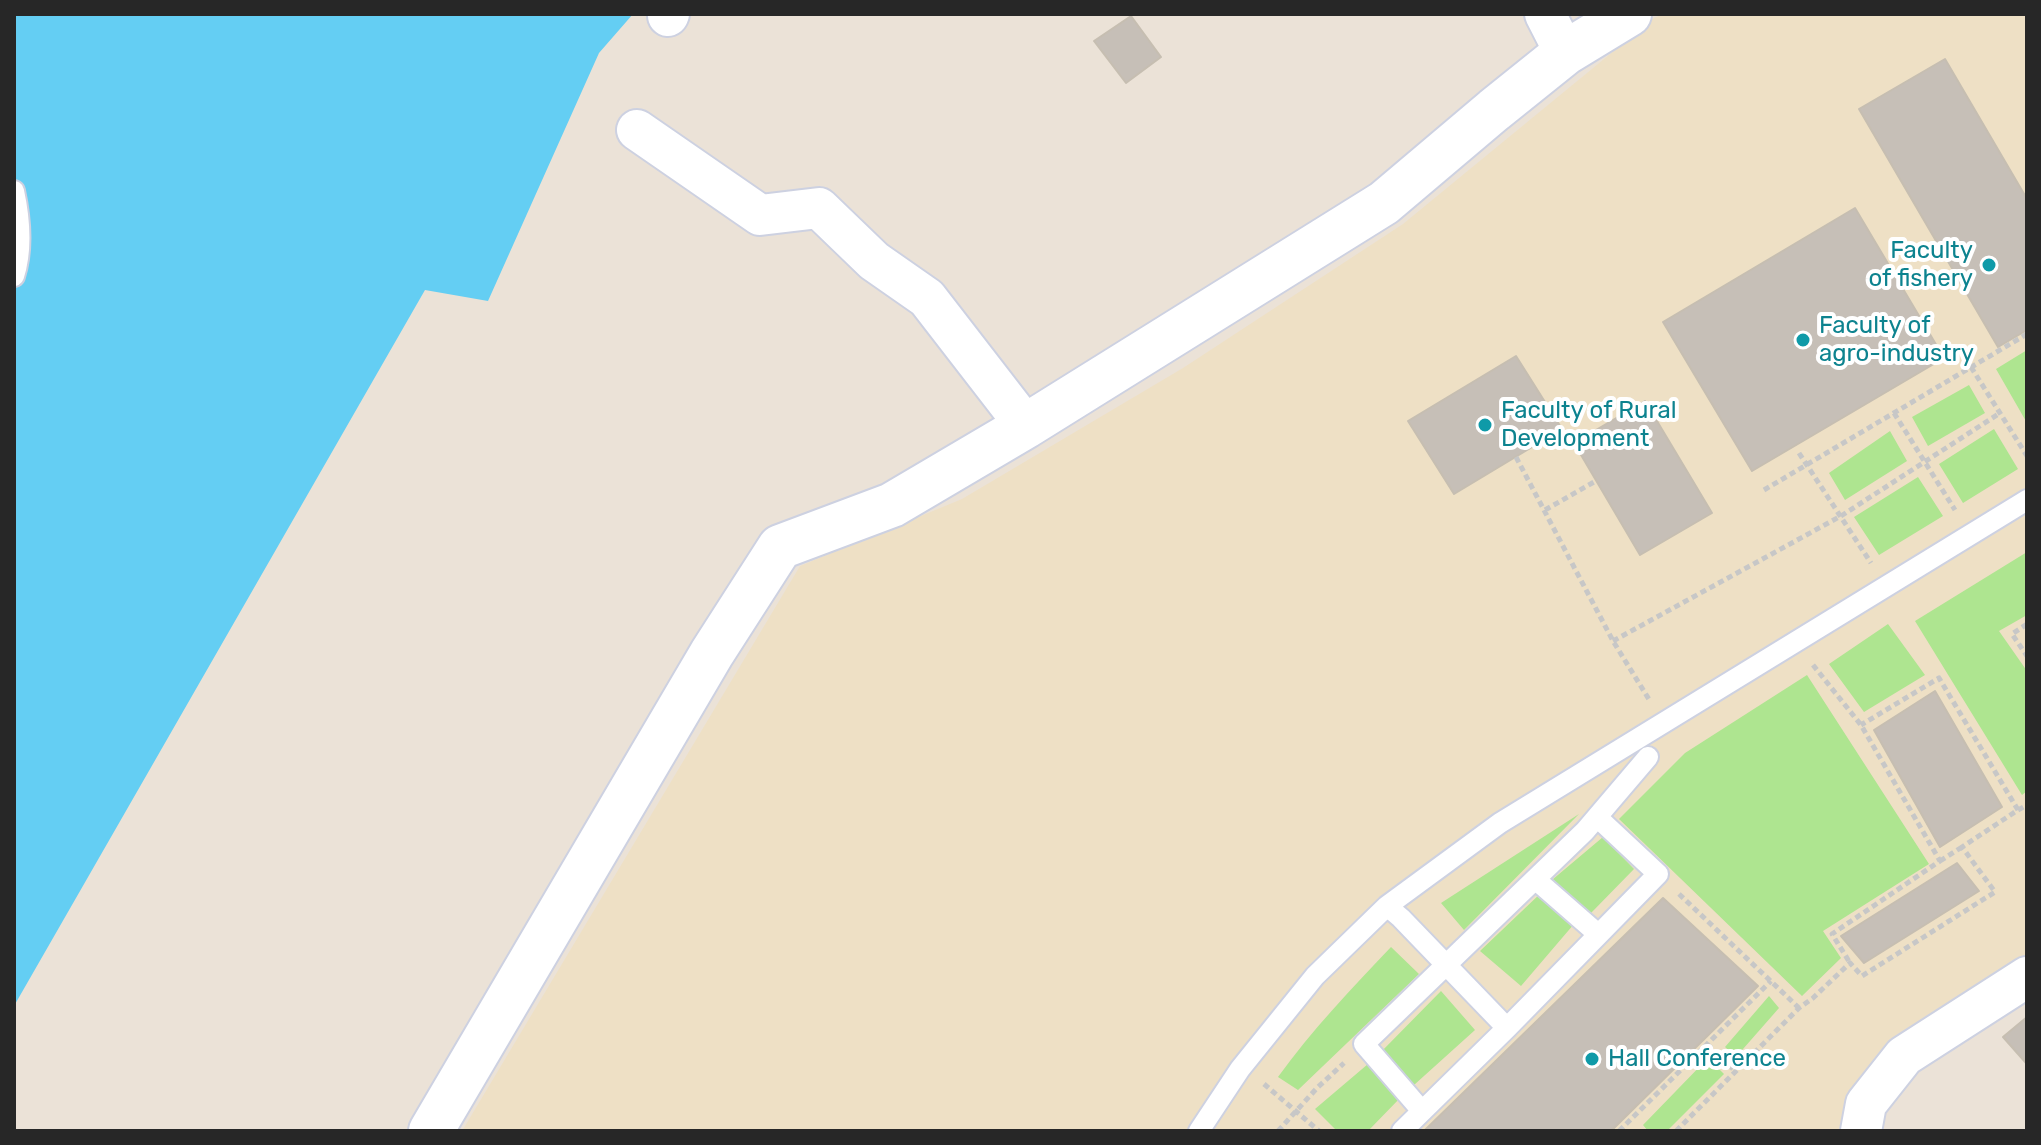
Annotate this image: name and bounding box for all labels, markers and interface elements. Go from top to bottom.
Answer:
place label: Faculty of fishery [1868,237,1973,293]
marker: Faculty of fishery [1980,256,1998,274]
place label: Faculty of agro-industry [1819,312,1974,368]
marker: Faculty of agro-industry [1794,331,1812,349]
place label: Faculty of Rural Development [1501,397,1677,453]
marker: Faculty of Rural Development [1476,416,1494,434]
place label: Hall Conference [1608,1045,1786,1073]
marker: Hall Conference [1583,1050,1601,1068]

